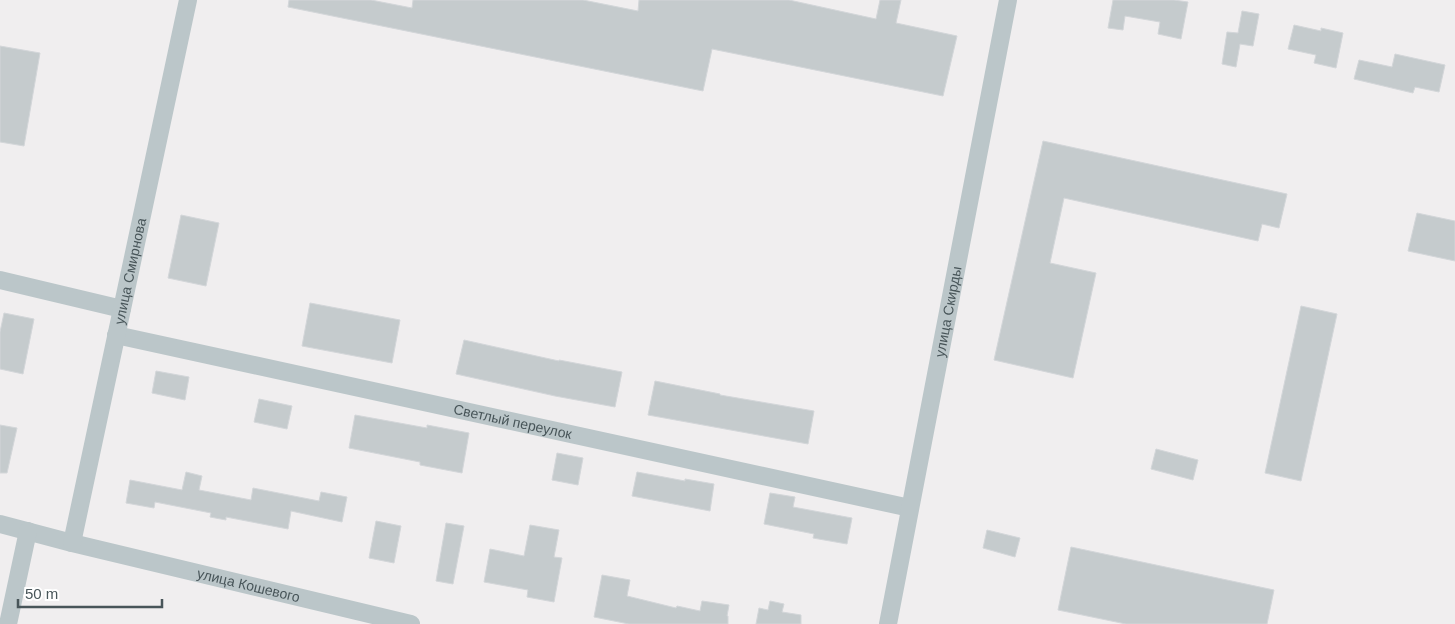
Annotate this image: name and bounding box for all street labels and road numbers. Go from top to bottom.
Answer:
street label: улица Смирнова [111,216,149,326]
street label: улица Скирды [931,265,965,359]
street label: Светлый переулок [452,401,574,442]
street label: улица Кошевого [196,565,302,605]

